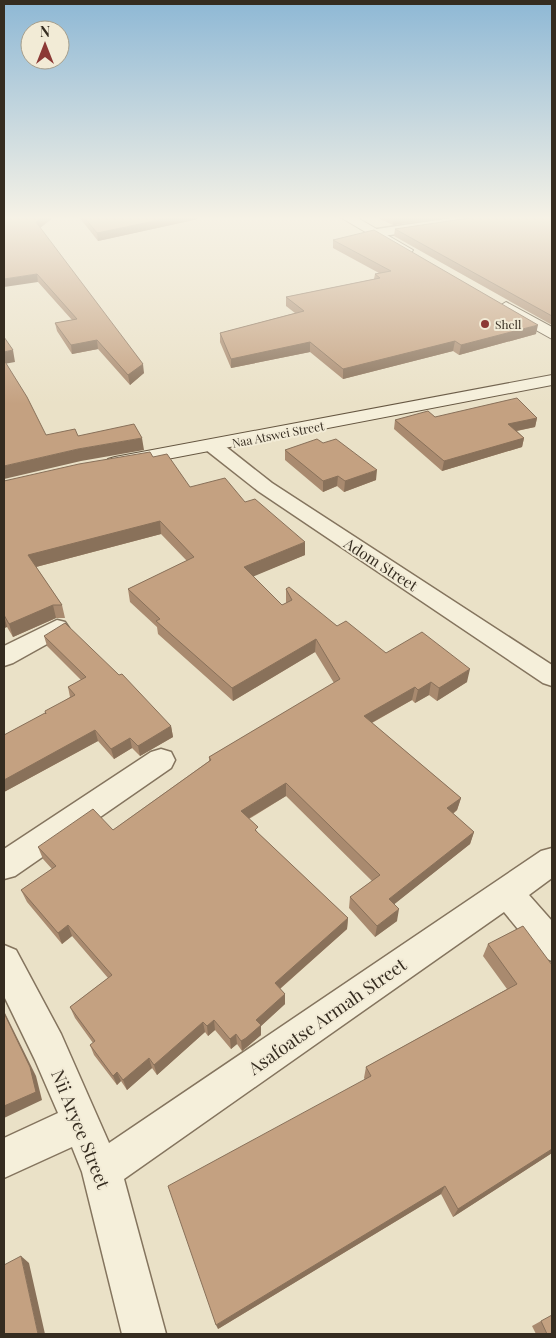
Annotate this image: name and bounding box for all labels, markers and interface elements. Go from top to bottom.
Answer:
north arrow [20,20,70,70]
text: N [40,22,50,41]
place label: Shell [495,316,522,332]
marker: Shell [479,318,491,330]
street label: Naa Atswei Street [230,417,326,451]
street label: Adom Street [340,532,422,596]
street label: Asafoatse Armah Street [242,952,411,1080]
street label: Nii Aryee Street [46,1066,116,1193]

